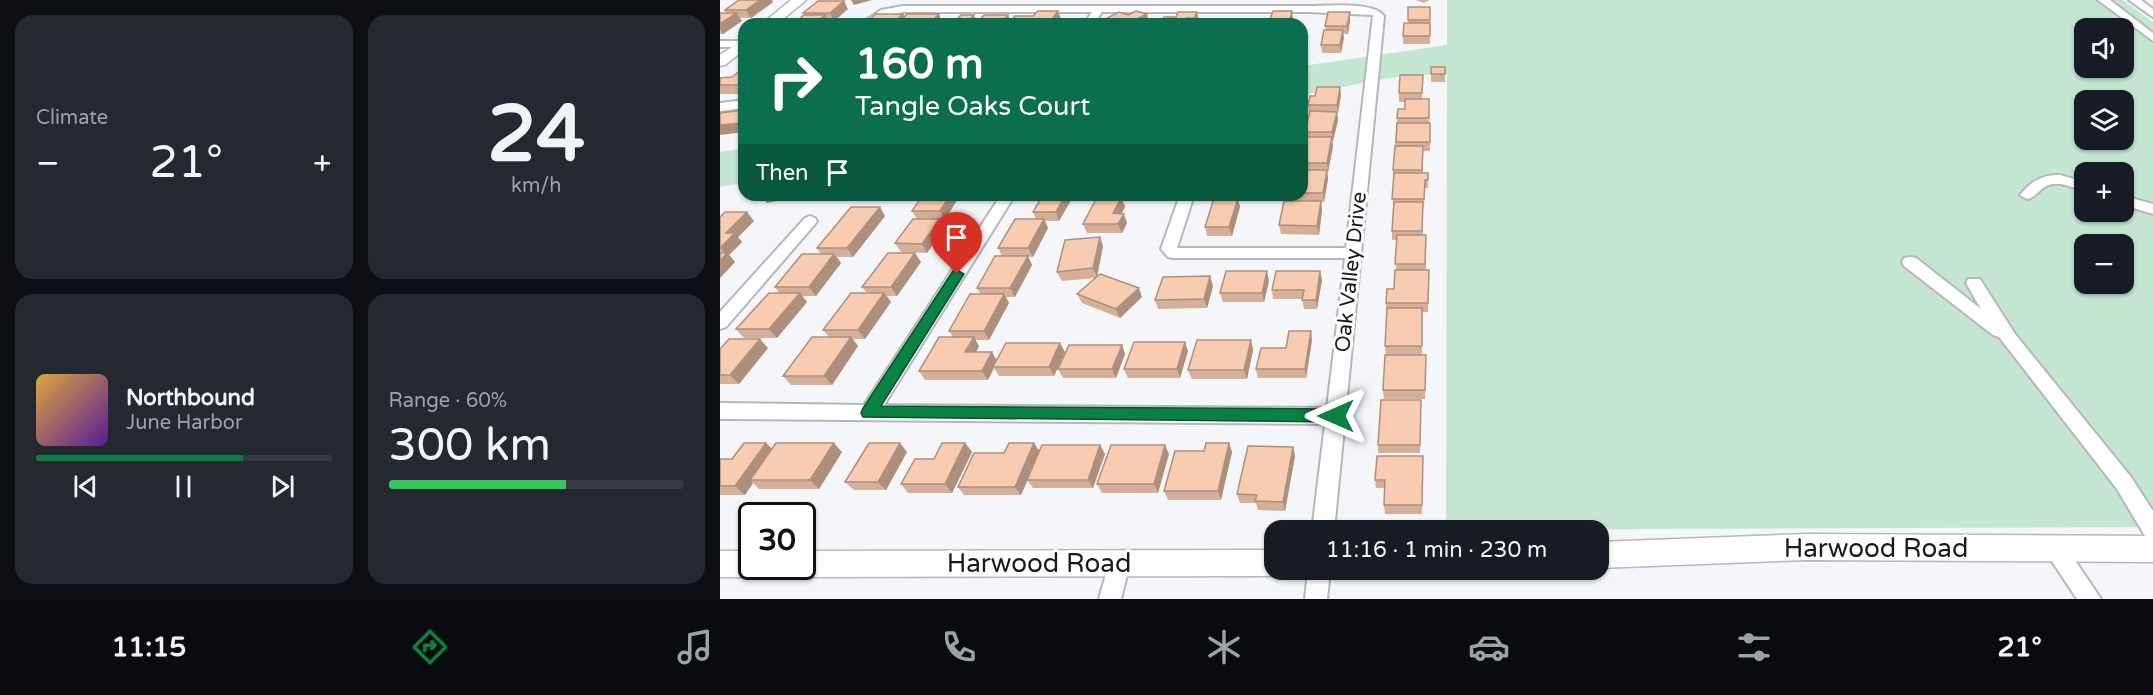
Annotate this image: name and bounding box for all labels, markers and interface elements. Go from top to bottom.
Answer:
map controls [2074,18,2134,294]
button: sound [2074,18,2134,78]
text: 160 m [855,39,984,90]
icon: right [756,42,834,120]
text: 24 [487,88,585,182]
text: Tangle Oaks Court [855,90,1090,123]
button: layers [2074,90,2134,150]
text: Climate [36,106,108,130]
text: 21° [149,136,223,190]
text: − [36,144,60,183]
text: + [313,144,331,183]
icon: arrive [821,156,854,189]
text: Then [756,160,809,186]
button: + [2074,162,2134,222]
text: km/h [511,174,561,198]
street label: Oak Valley Drive [1330,190,1372,354]
pin [931,212,982,274]
icon: arrive [940,221,973,254]
button: − [2074,234,2134,294]
position arrow [1304,384,1368,448]
text: Northbound [126,385,255,411]
text: Range · 60% [389,389,507,413]
text: June Harbor [126,411,243,435]
text: 300 km [389,419,551,473]
icon: previous [69,470,102,503]
icon: pause [167,470,200,503]
icon: next [266,470,299,503]
speed limit sign: 30 [738,502,816,580]
street label: Harwood Road [1784,533,1968,564]
text: 11:16 · 1 min · 230 m [1326,537,1547,563]
street label: Harwood Road [947,548,1131,579]
icon: directions [409,626,451,668]
icon: music [674,626,716,668]
icon: phone [938,626,980,668]
icon: climate [1203,626,1245,668]
icon: car [1468,626,1510,668]
icon: filters [1733,626,1775,668]
text: 11:15 [111,631,186,664]
text: 21° [1997,631,2042,664]

